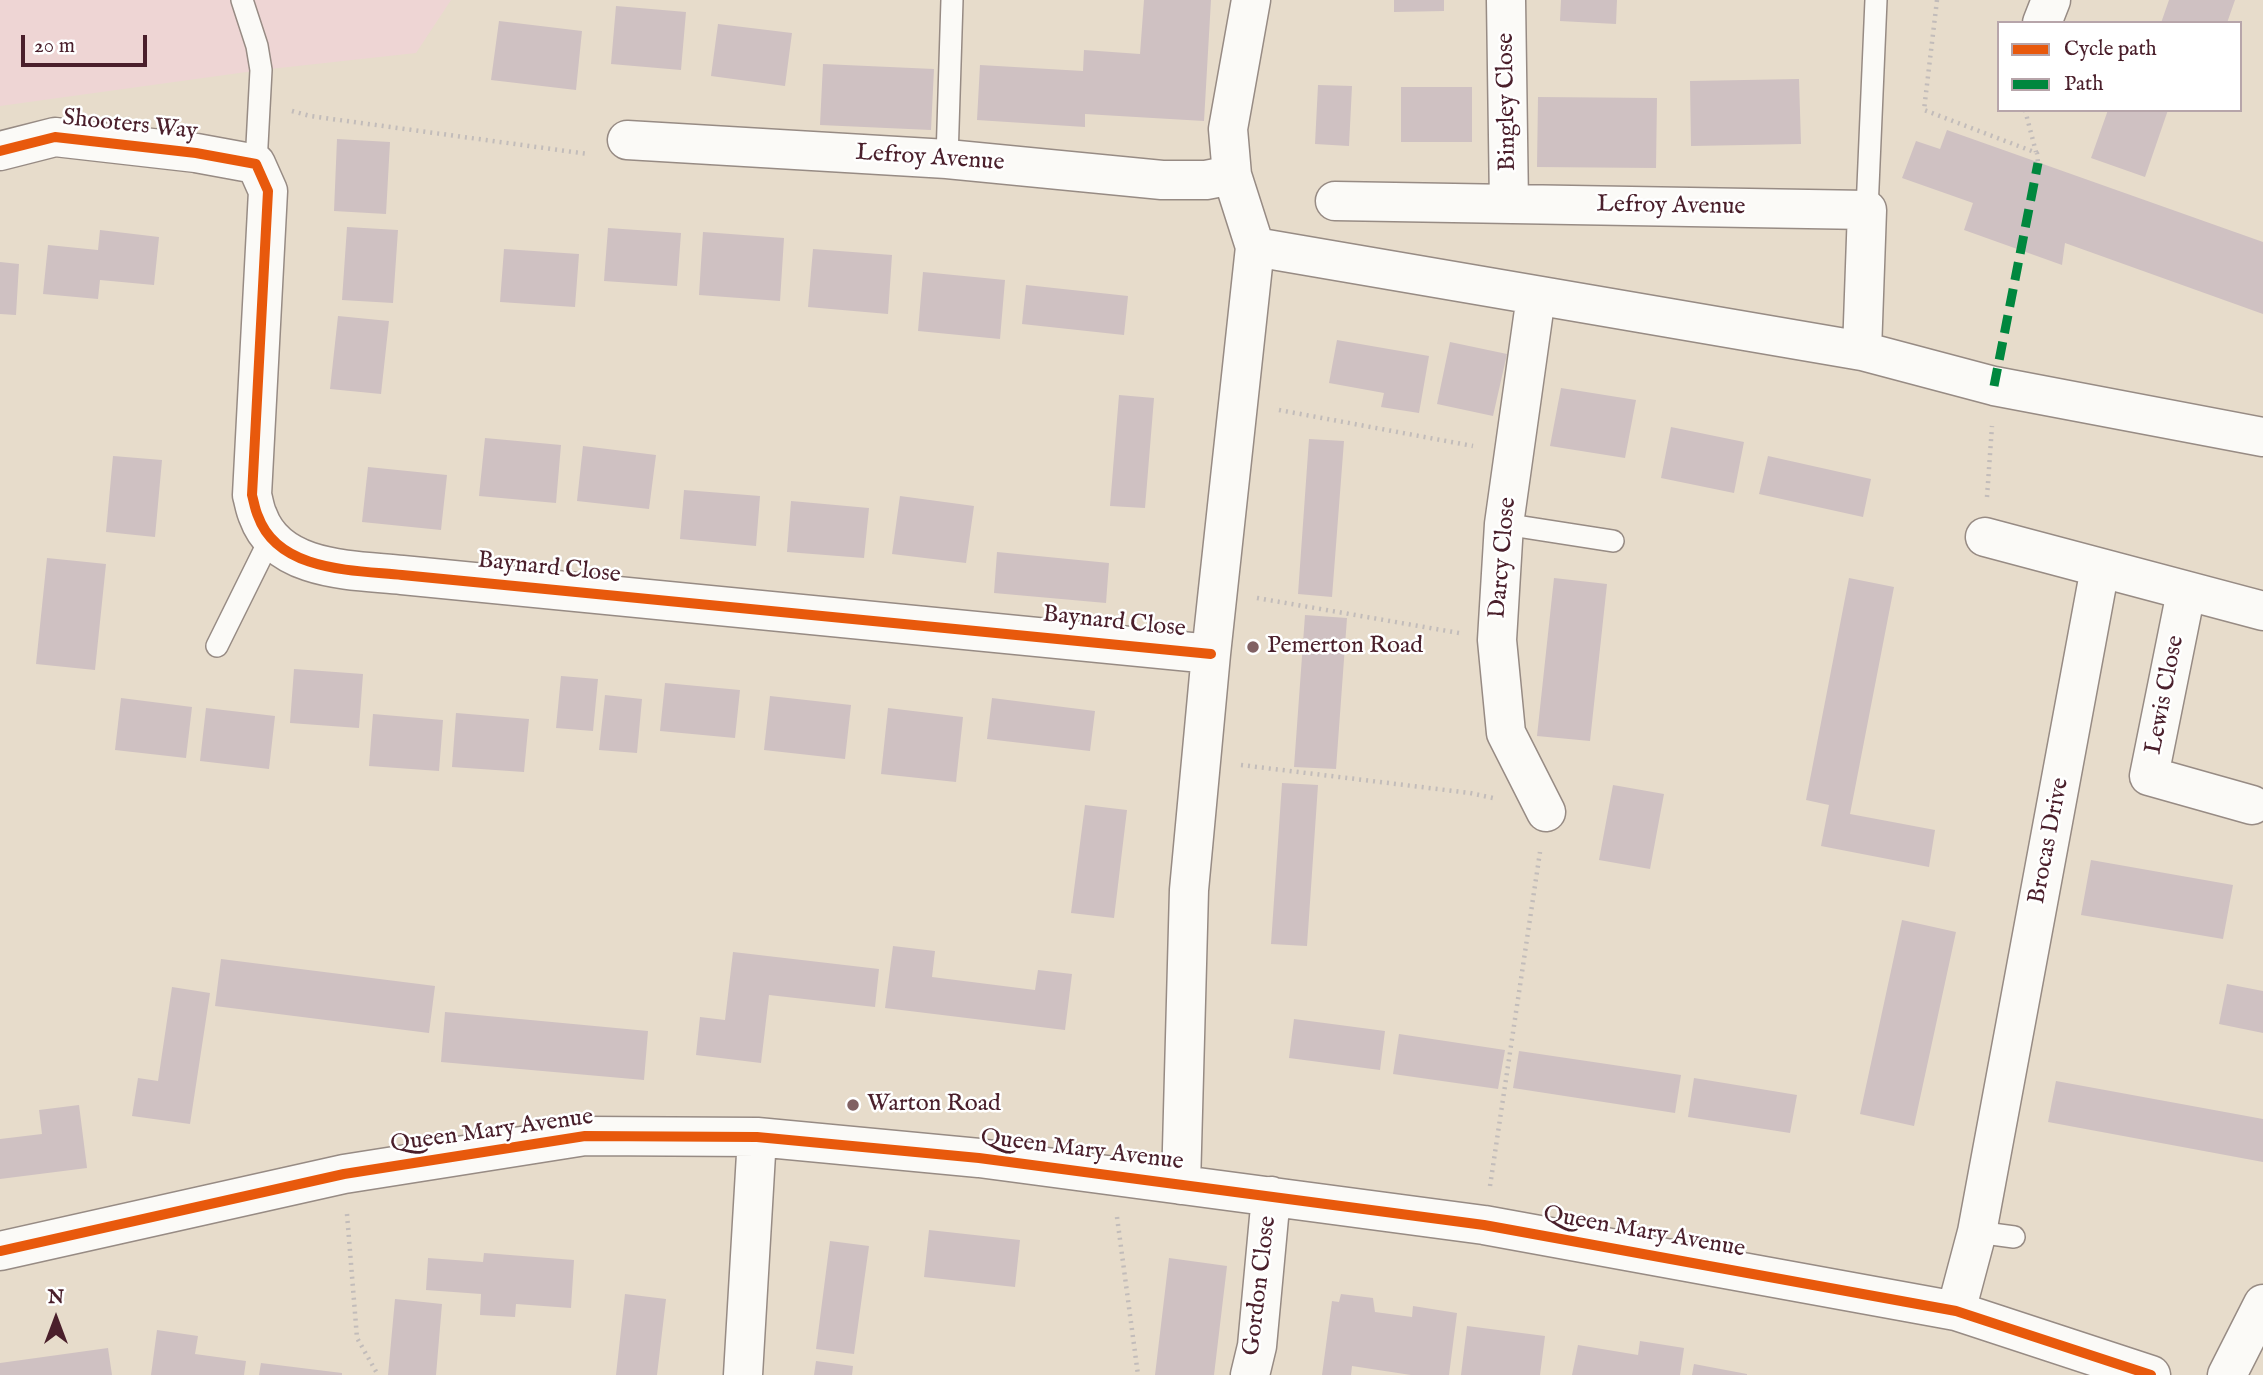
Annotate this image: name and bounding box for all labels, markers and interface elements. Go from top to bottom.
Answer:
scale bar [24,21,150,65]
legend [1997,21,2242,112]
street label: Bingley Close [1492,32,1524,172]
text: 20 m [34,33,75,60]
text: Cycle path [2064,36,2157,63]
text: Path [2064,71,2103,98]
street label: Shooters Way [61,105,199,147]
street label: Lefroy Avenue [855,139,1005,179]
street label: Lefroy Avenue [1596,191,1746,223]
street label: Darcy Close [1484,496,1524,620]
street label: Baynard Close [476,547,622,591]
street label: Baynard Close [1041,601,1187,645]
place label: Pemerton Road [1267,633,1423,661]
street label: Lewis Close [2140,633,2192,757]
marker: Pemerton Road [1245,639,1261,655]
street label: Brocas Drive [2024,775,2076,907]
place label: Warton Road [867,1091,1001,1119]
marker: Warton Road [845,1097,861,1113]
street label: Queen Mary Avenue [389,1104,595,1160]
street label: Queen Mary Avenue [979,1124,1185,1178]
street label: Queen Mary Avenue [1541,1201,1747,1265]
street label: Gordon Close [1238,1215,1284,1357]
north arrow [21,1284,91,1354]
text: N [48,1286,64,1310]

